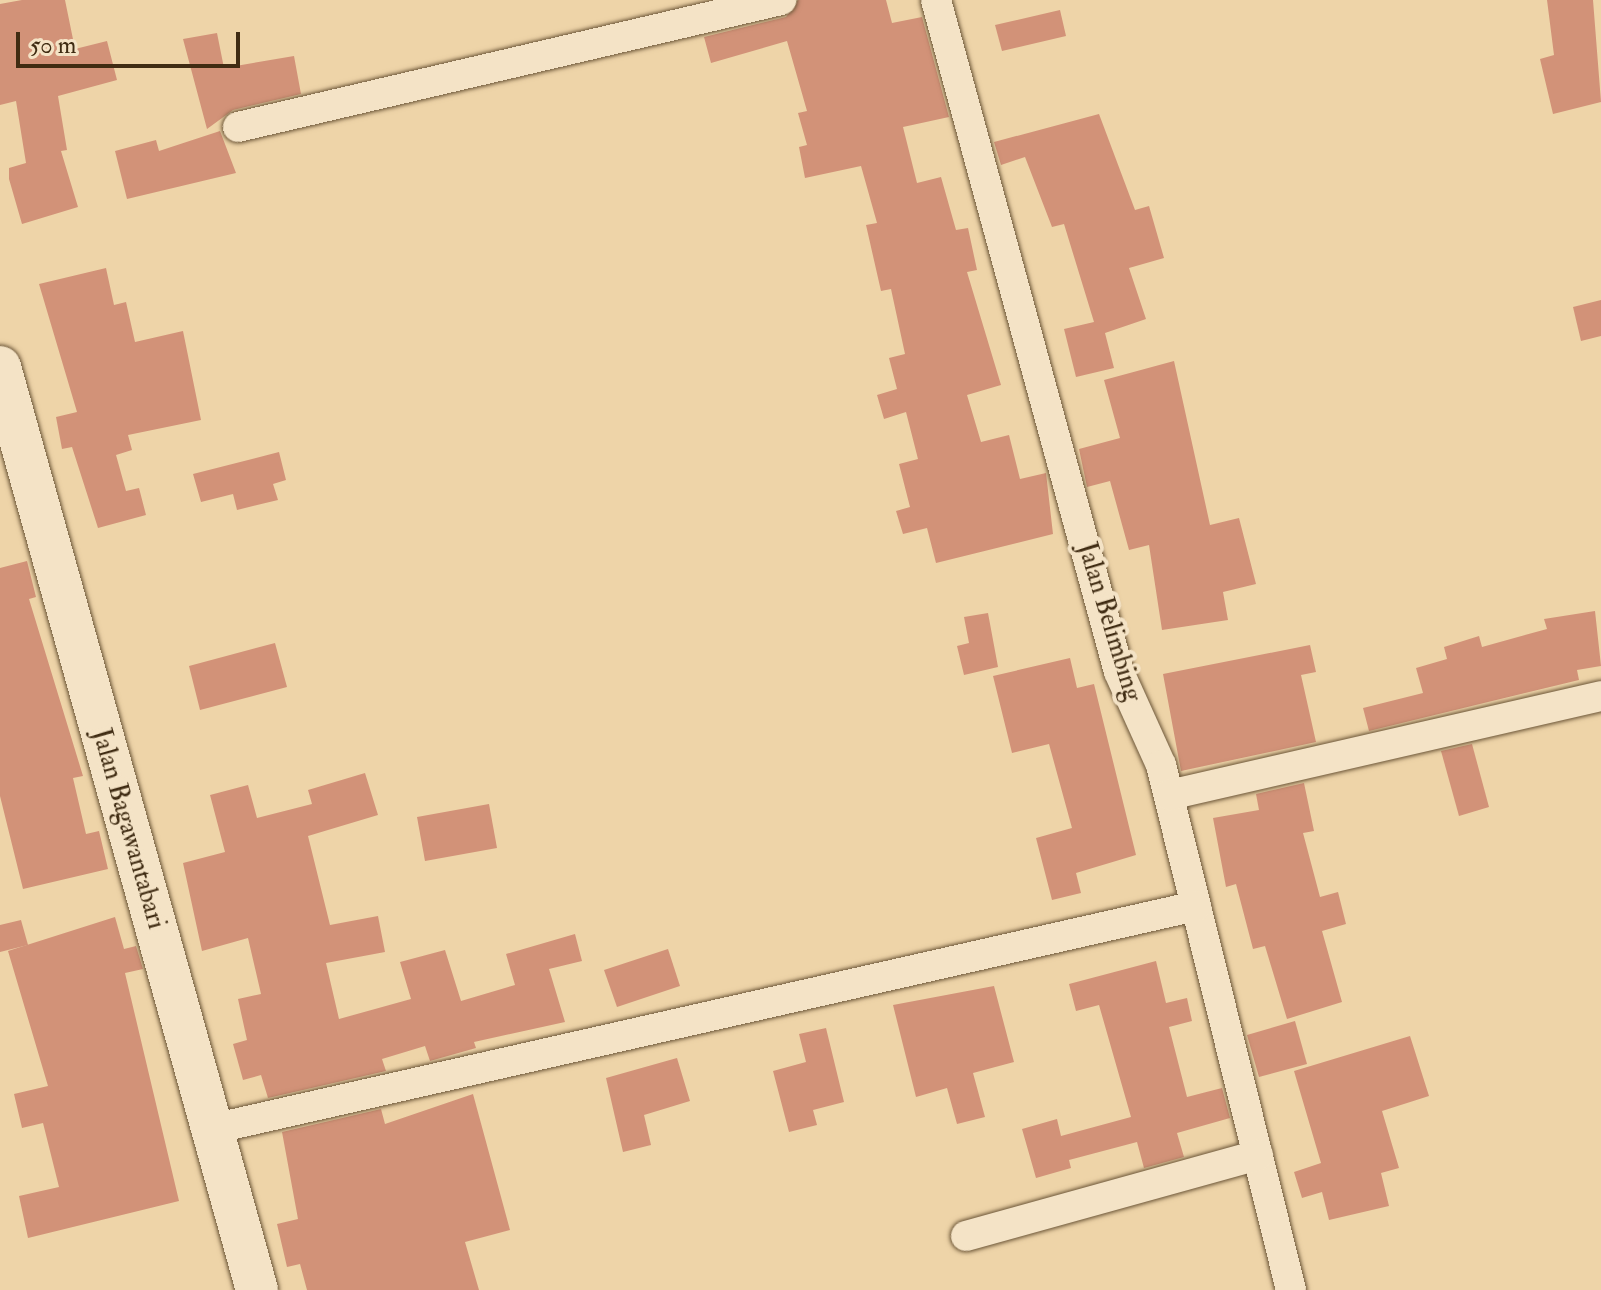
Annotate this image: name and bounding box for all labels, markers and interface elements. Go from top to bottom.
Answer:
scale bar [20,16,244,66]
text: 50 m [30,30,76,61]
street label: Jalan Belimbing [1070,539,1148,705]
street label: Jalan Bagawantabari [84,725,172,933]

